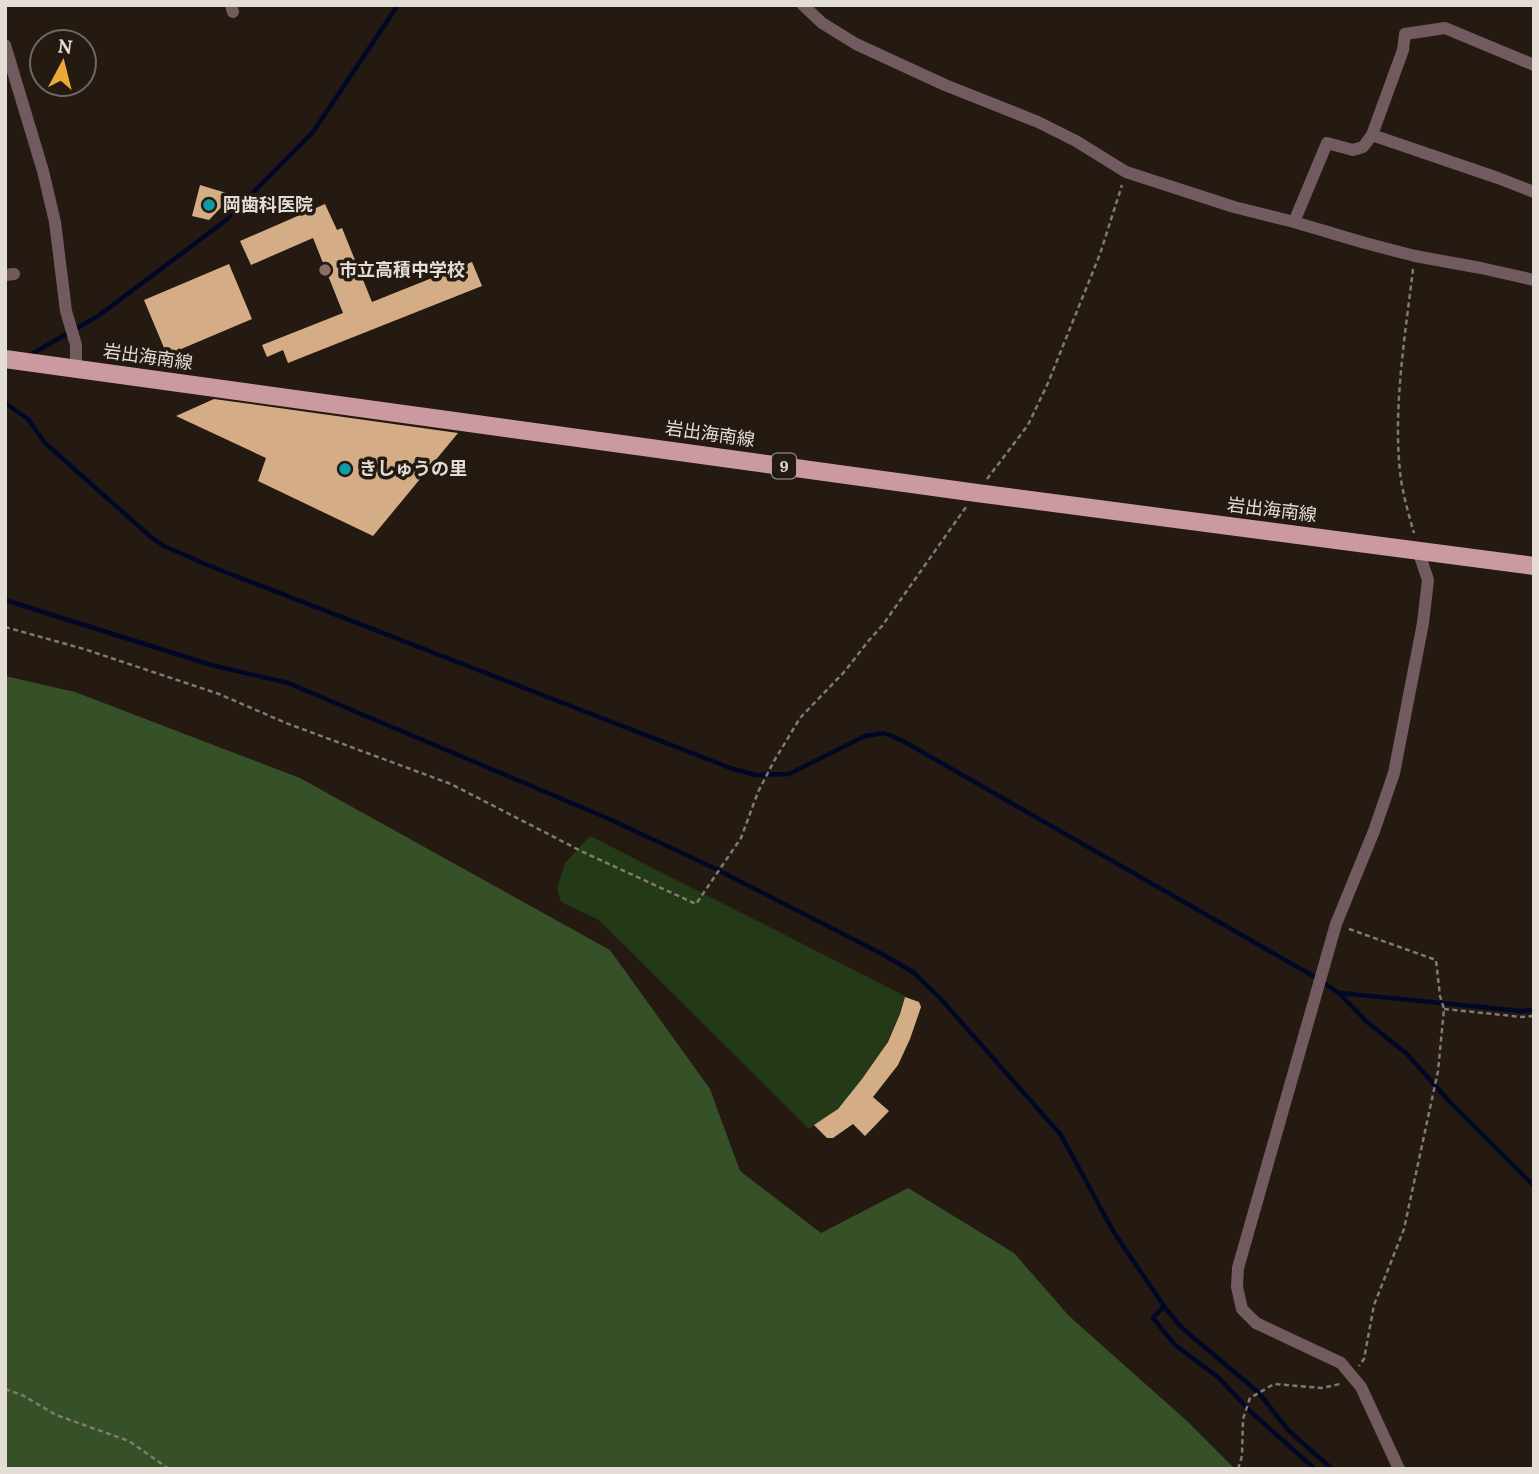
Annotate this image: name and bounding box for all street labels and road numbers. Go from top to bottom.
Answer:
street label: 岩出海南線 [102,339,194,374]
street label: 岩出海南線 [664,416,756,451]
road number: 9 [772,453,796,478]
street label: 岩出海南線 [1226,493,1318,526]

